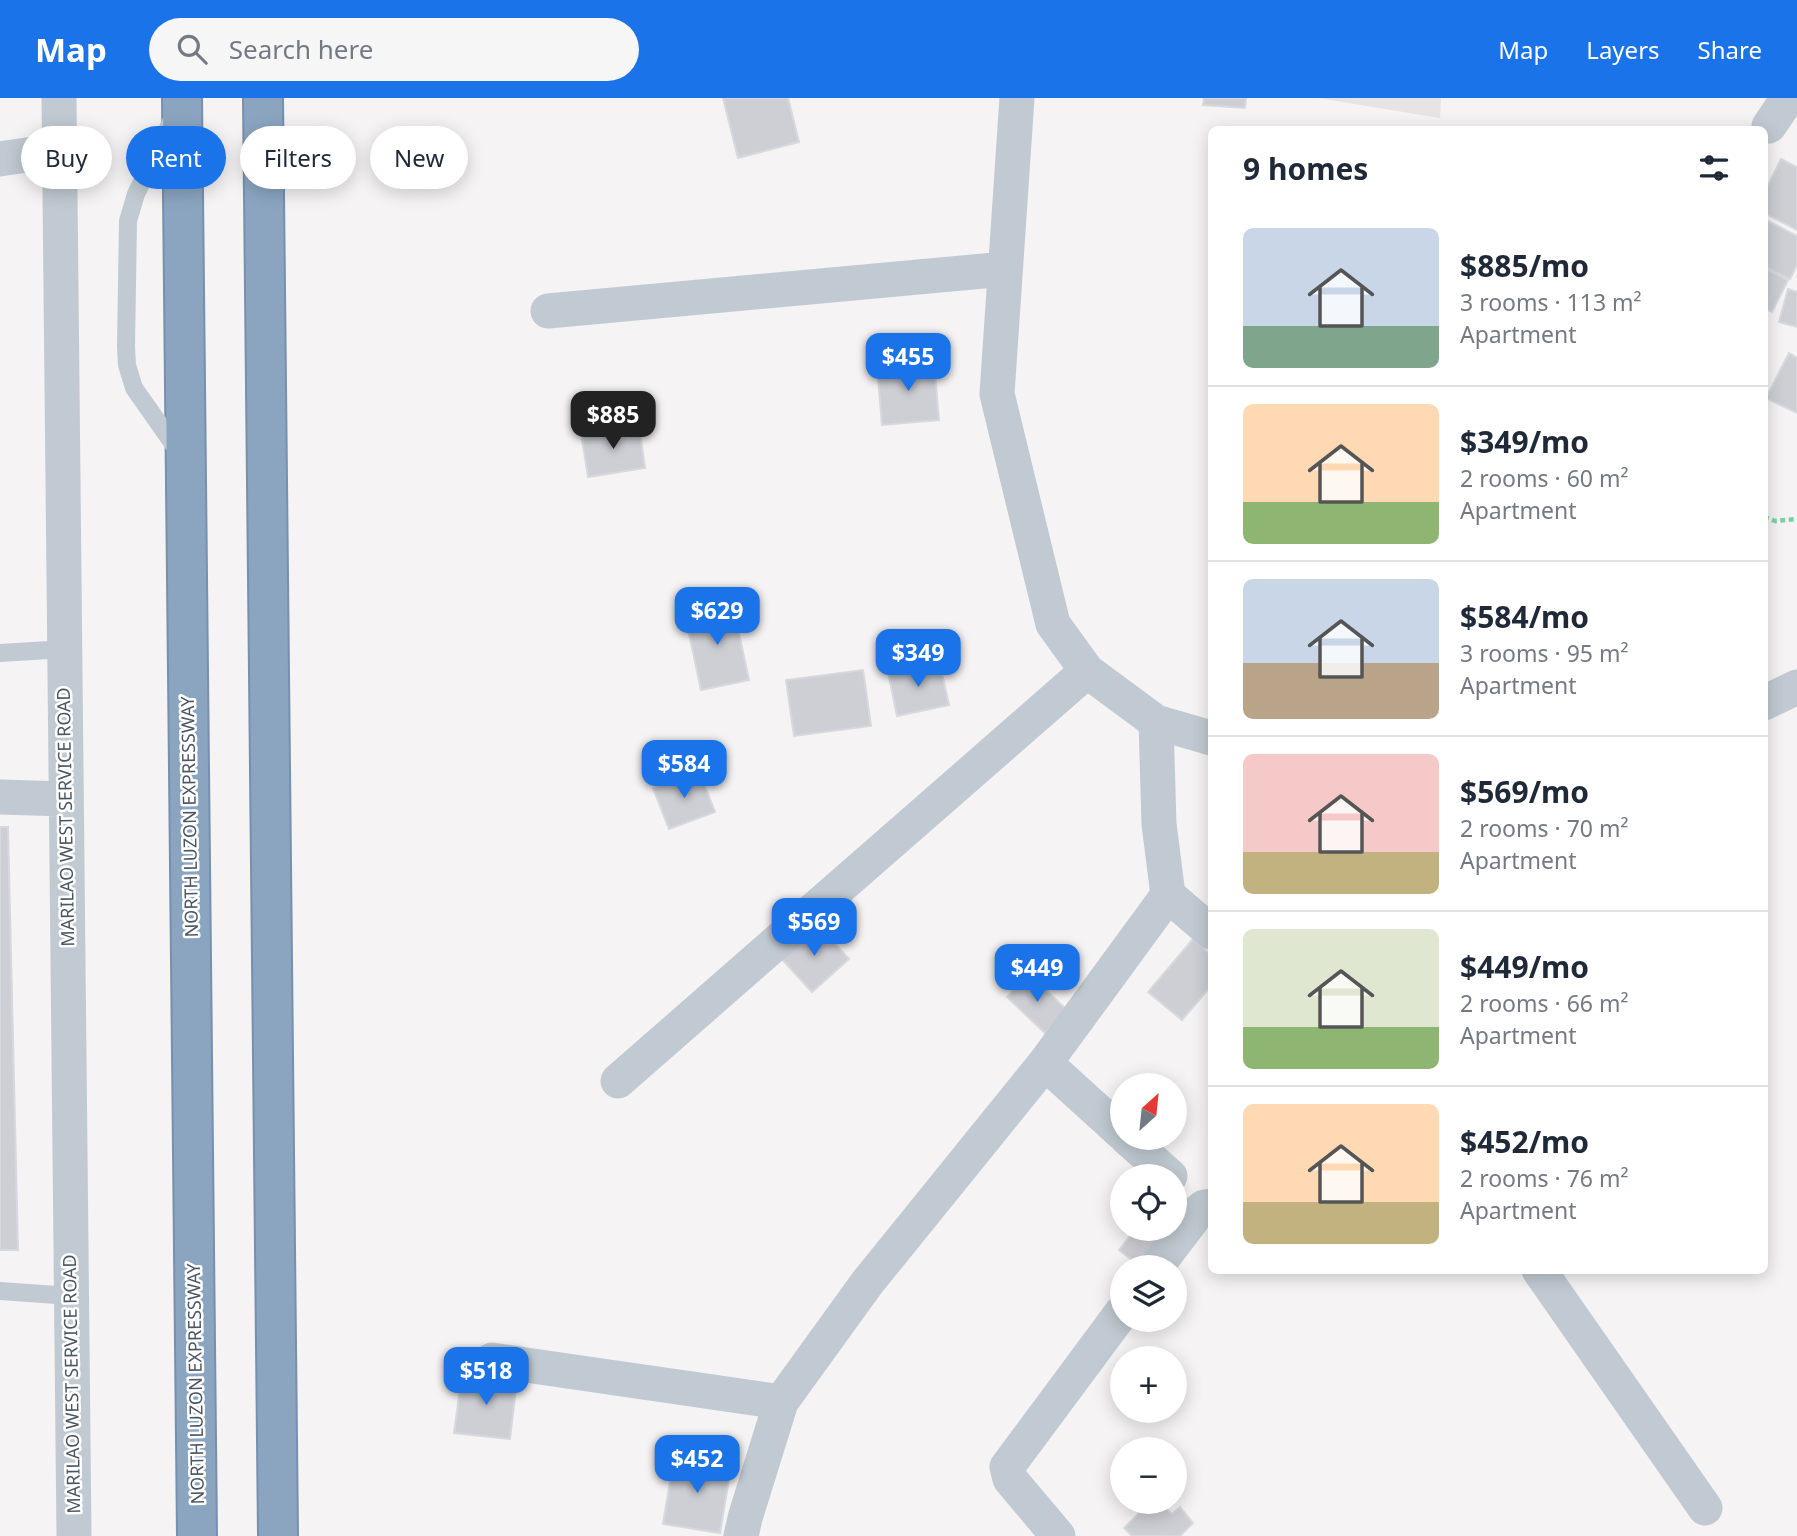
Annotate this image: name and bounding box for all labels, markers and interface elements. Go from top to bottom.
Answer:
search box [149,18,639,81]
text: Map [35,27,107,72]
icon: search [173,30,211,68]
text: Search here [229,31,373,67]
text: Map [1498,33,1548,66]
text: Layers [1586,33,1660,66]
text: Share [1698,33,1762,66]
chip: Buy [21,126,112,189]
chip: Rent [126,126,226,189]
chip: Filters [240,126,356,189]
chip: New [370,126,468,189]
text: 9 homes [1243,148,1368,189]
icon: filters [1695,149,1733,187]
text: $885/mo [1460,245,1589,286]
icon: home [1299,256,1383,340]
text: 3 rooms · 113 m² [1460,286,1642,318]
text: Apartment [1460,318,1577,350]
pin: $455 [867,334,949,393]
text: $455 [882,340,934,372]
pin: $885 [572,392,654,451]
text: $885 [587,398,639,430]
text: $349/mo [1460,421,1589,462]
icon: home [1299,432,1383,516]
text: 2 rooms · 60 m² [1460,462,1629,494]
text: Apartment [1460,494,1577,526]
pin: $629 [676,588,758,647]
text: $629 [691,594,743,626]
text: $584/mo [1460,596,1589,637]
icon: home [1299,607,1383,691]
pin: $349 [877,630,959,689]
text: $349 [892,636,944,668]
text: 3 rooms · 95 m² [1460,637,1629,669]
text: Apartment [1460,669,1577,701]
street label: MARILAO WEST SERVICE ROAD [51,687,79,947]
street label: NORTH LUZON EXPRESSWAY [175,696,203,938]
pin: $584 [643,740,725,800]
text: $584 [658,747,710,779]
text: $569/mo [1460,771,1589,812]
icon: home [1299,782,1383,866]
text: 2 rooms · 70 m² [1460,812,1629,844]
text: Apartment [1460,844,1577,876]
pin: $569 [773,898,855,958]
text: $569 [788,905,840,937]
pin: $449 [996,944,1078,1004]
text: $449/mo [1460,946,1589,987]
text: $449 [1011,951,1063,983]
icon: home [1299,957,1383,1041]
text: 2 rooms · 66 m² [1460,987,1629,1019]
text: Apartment [1460,1019,1577,1051]
north arrow [1110,1073,1186,1150]
map controls [1110,1073,1187,1514]
text: $452/mo [1460,1121,1589,1162]
icon: home [1299,1132,1383,1216]
text: 2 rooms · 76 m² [1460,1162,1629,1194]
button: locate [1110,1164,1187,1241]
text: Apartment [1460,1194,1577,1226]
street label: MARILAO WEST SERVICE ROAD [57,1254,85,1514]
button: layers [1110,1255,1187,1332]
street label: NORTH LUZON EXPRESSWAY [181,1263,209,1505]
button: + [1110,1346,1187,1423]
pin: $518 [445,1348,527,1407]
text: $518 [460,1354,512,1386]
pin: $452 [656,1436,738,1495]
button: − [1110,1437,1187,1514]
text: $452 [671,1442,723,1474]

